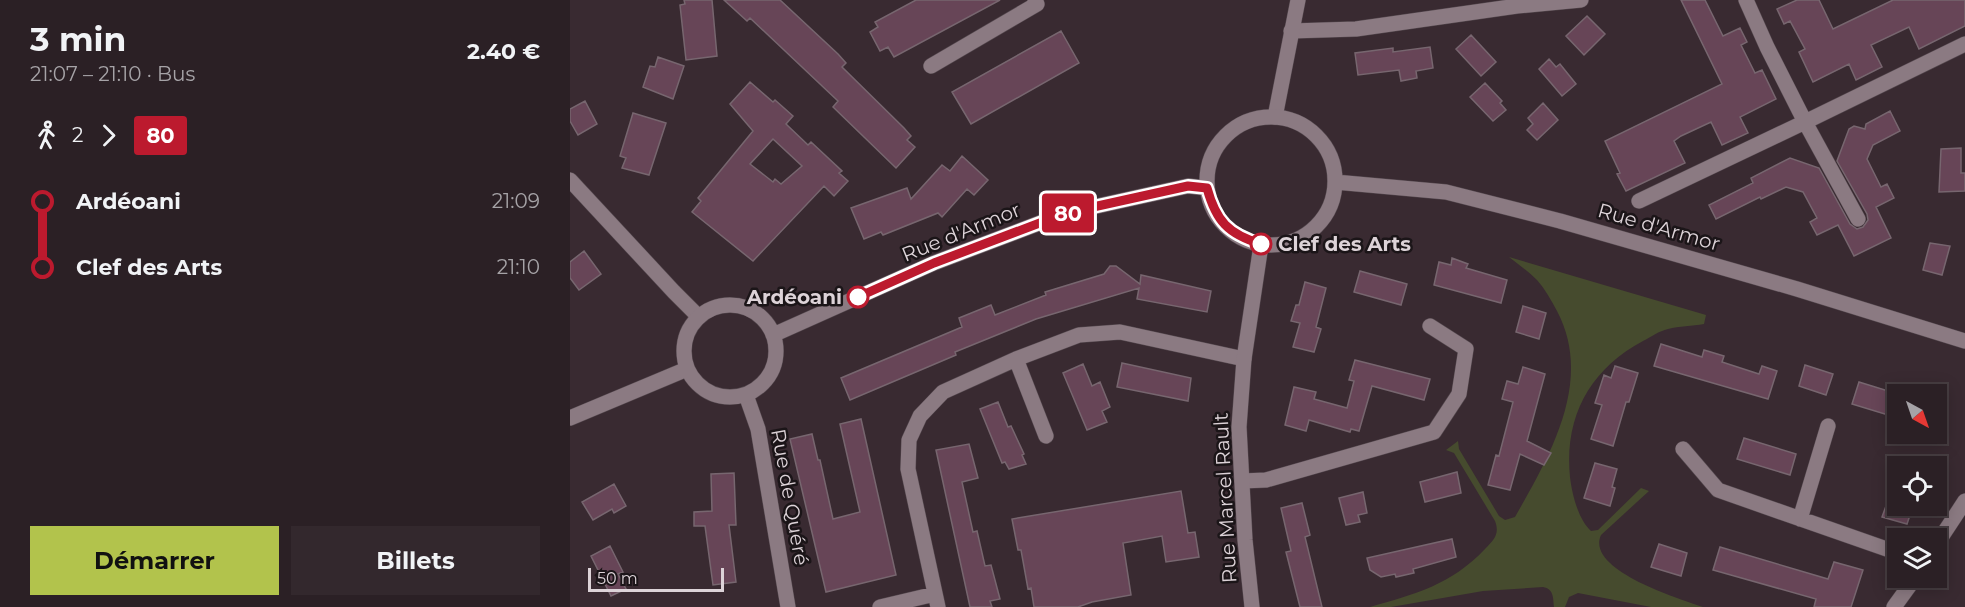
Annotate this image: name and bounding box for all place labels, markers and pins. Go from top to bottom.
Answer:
place label: Clef des Arts [1278,232,1411,256]
marker: Clef des Arts [1250,233,1272,255]
place label: Ardéoani [746,285,842,309]
marker: Ardéoani [847,286,869,308]

